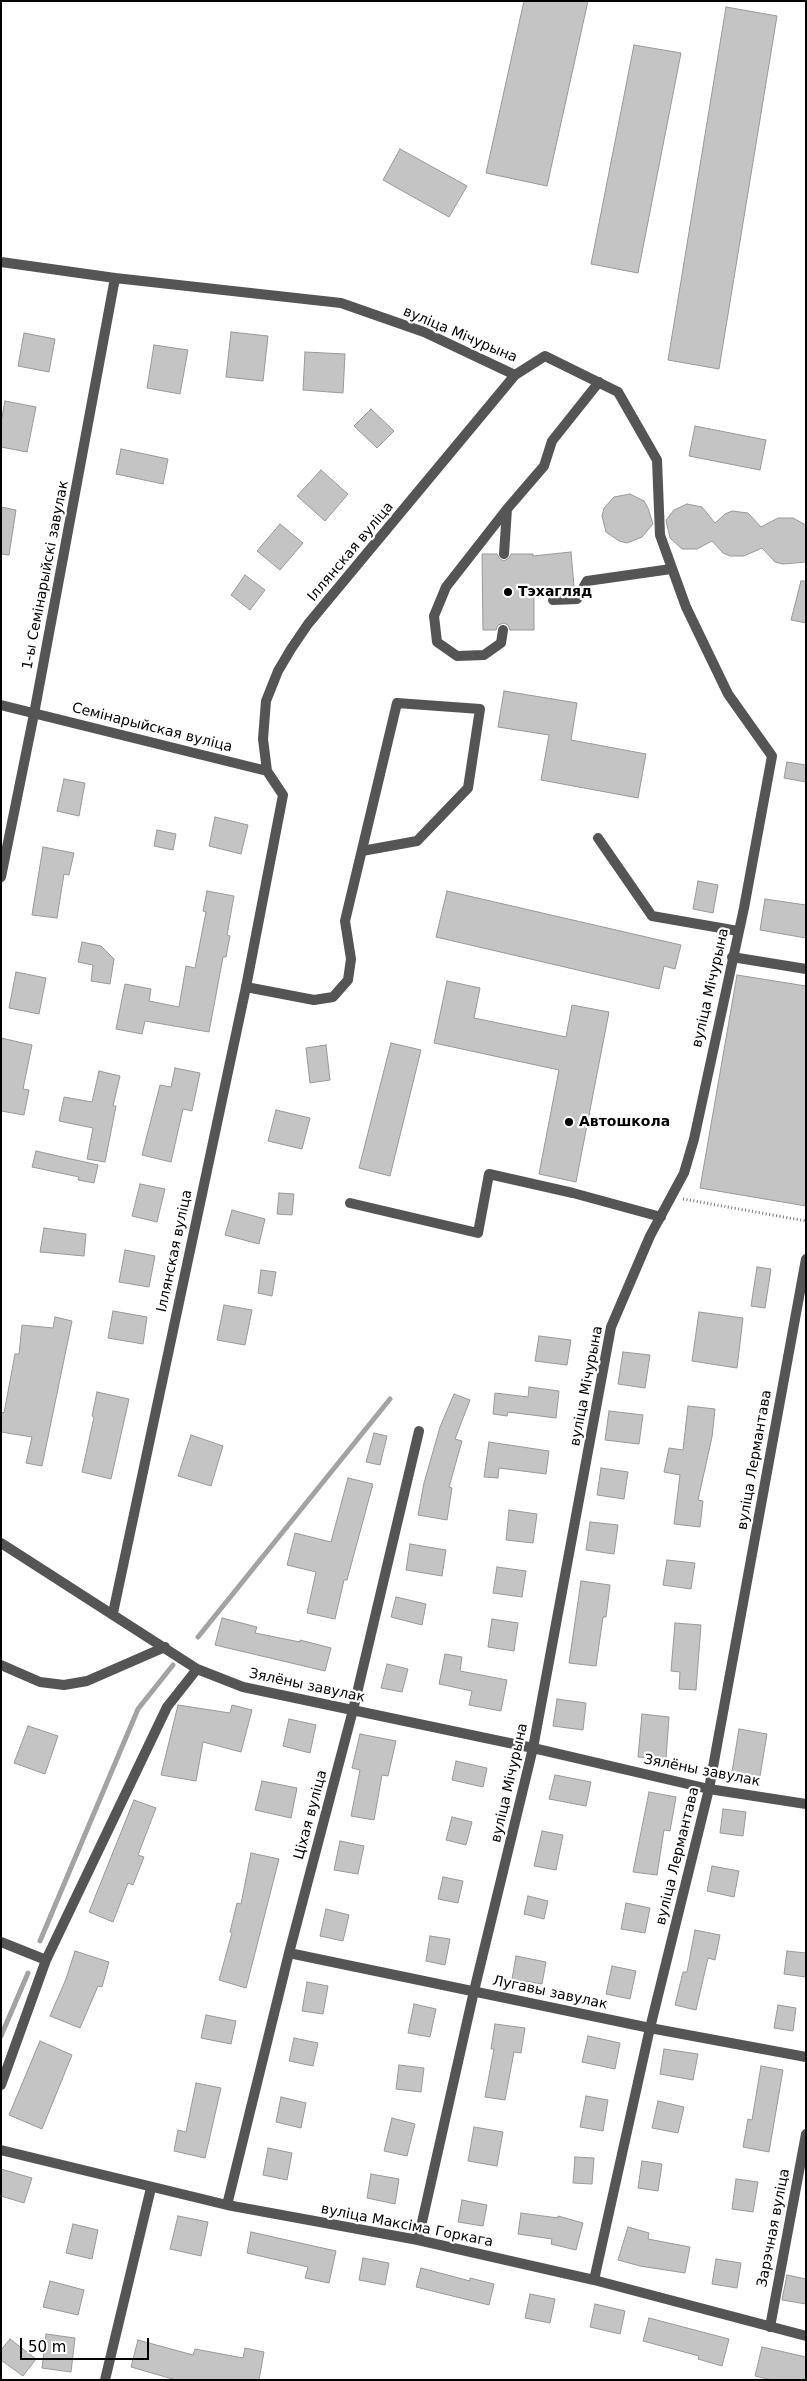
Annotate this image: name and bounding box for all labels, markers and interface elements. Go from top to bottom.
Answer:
street label: вуліца Мічурына [401,303,519,367]
street label: 1-ы Семінарыйскі завулак [19,479,73,671]
street label: Іллянская вуліца [304,499,398,605]
place label: Тэхагляд [518,584,592,600]
marker: Тэхагляд [502,586,514,598]
street label: Семінарыйская вуліца [70,700,234,756]
street label: вуліца Мічурына [689,927,733,1049]
place label: Автошкола [579,1114,670,1130]
marker: Автошкола [563,1116,575,1128]
street label: Іллянская вуліца [154,1188,196,1314]
street label: вуліца Мічурына [567,1324,607,1448]
street label: вуліца Лермантава [734,1389,776,1531]
street label: Зялёны завулак [247,1666,367,1706]
street label: вуліца Мічурына [488,1722,532,1844]
street label: Зялёны завулак [642,1751,762,1791]
street label: Ціхая вуліца [291,1768,331,1862]
street label: вуліца Лермантава [653,1785,703,1927]
street label: Лугавы завулак [491,1973,609,2013]
street label: Зарэчная вуліца [754,2167,794,2289]
street label: вуліца Максіма Горкага [319,2201,495,2251]
scale bar [22,2328,151,2360]
text: 50 m [28,2338,66,2356]

